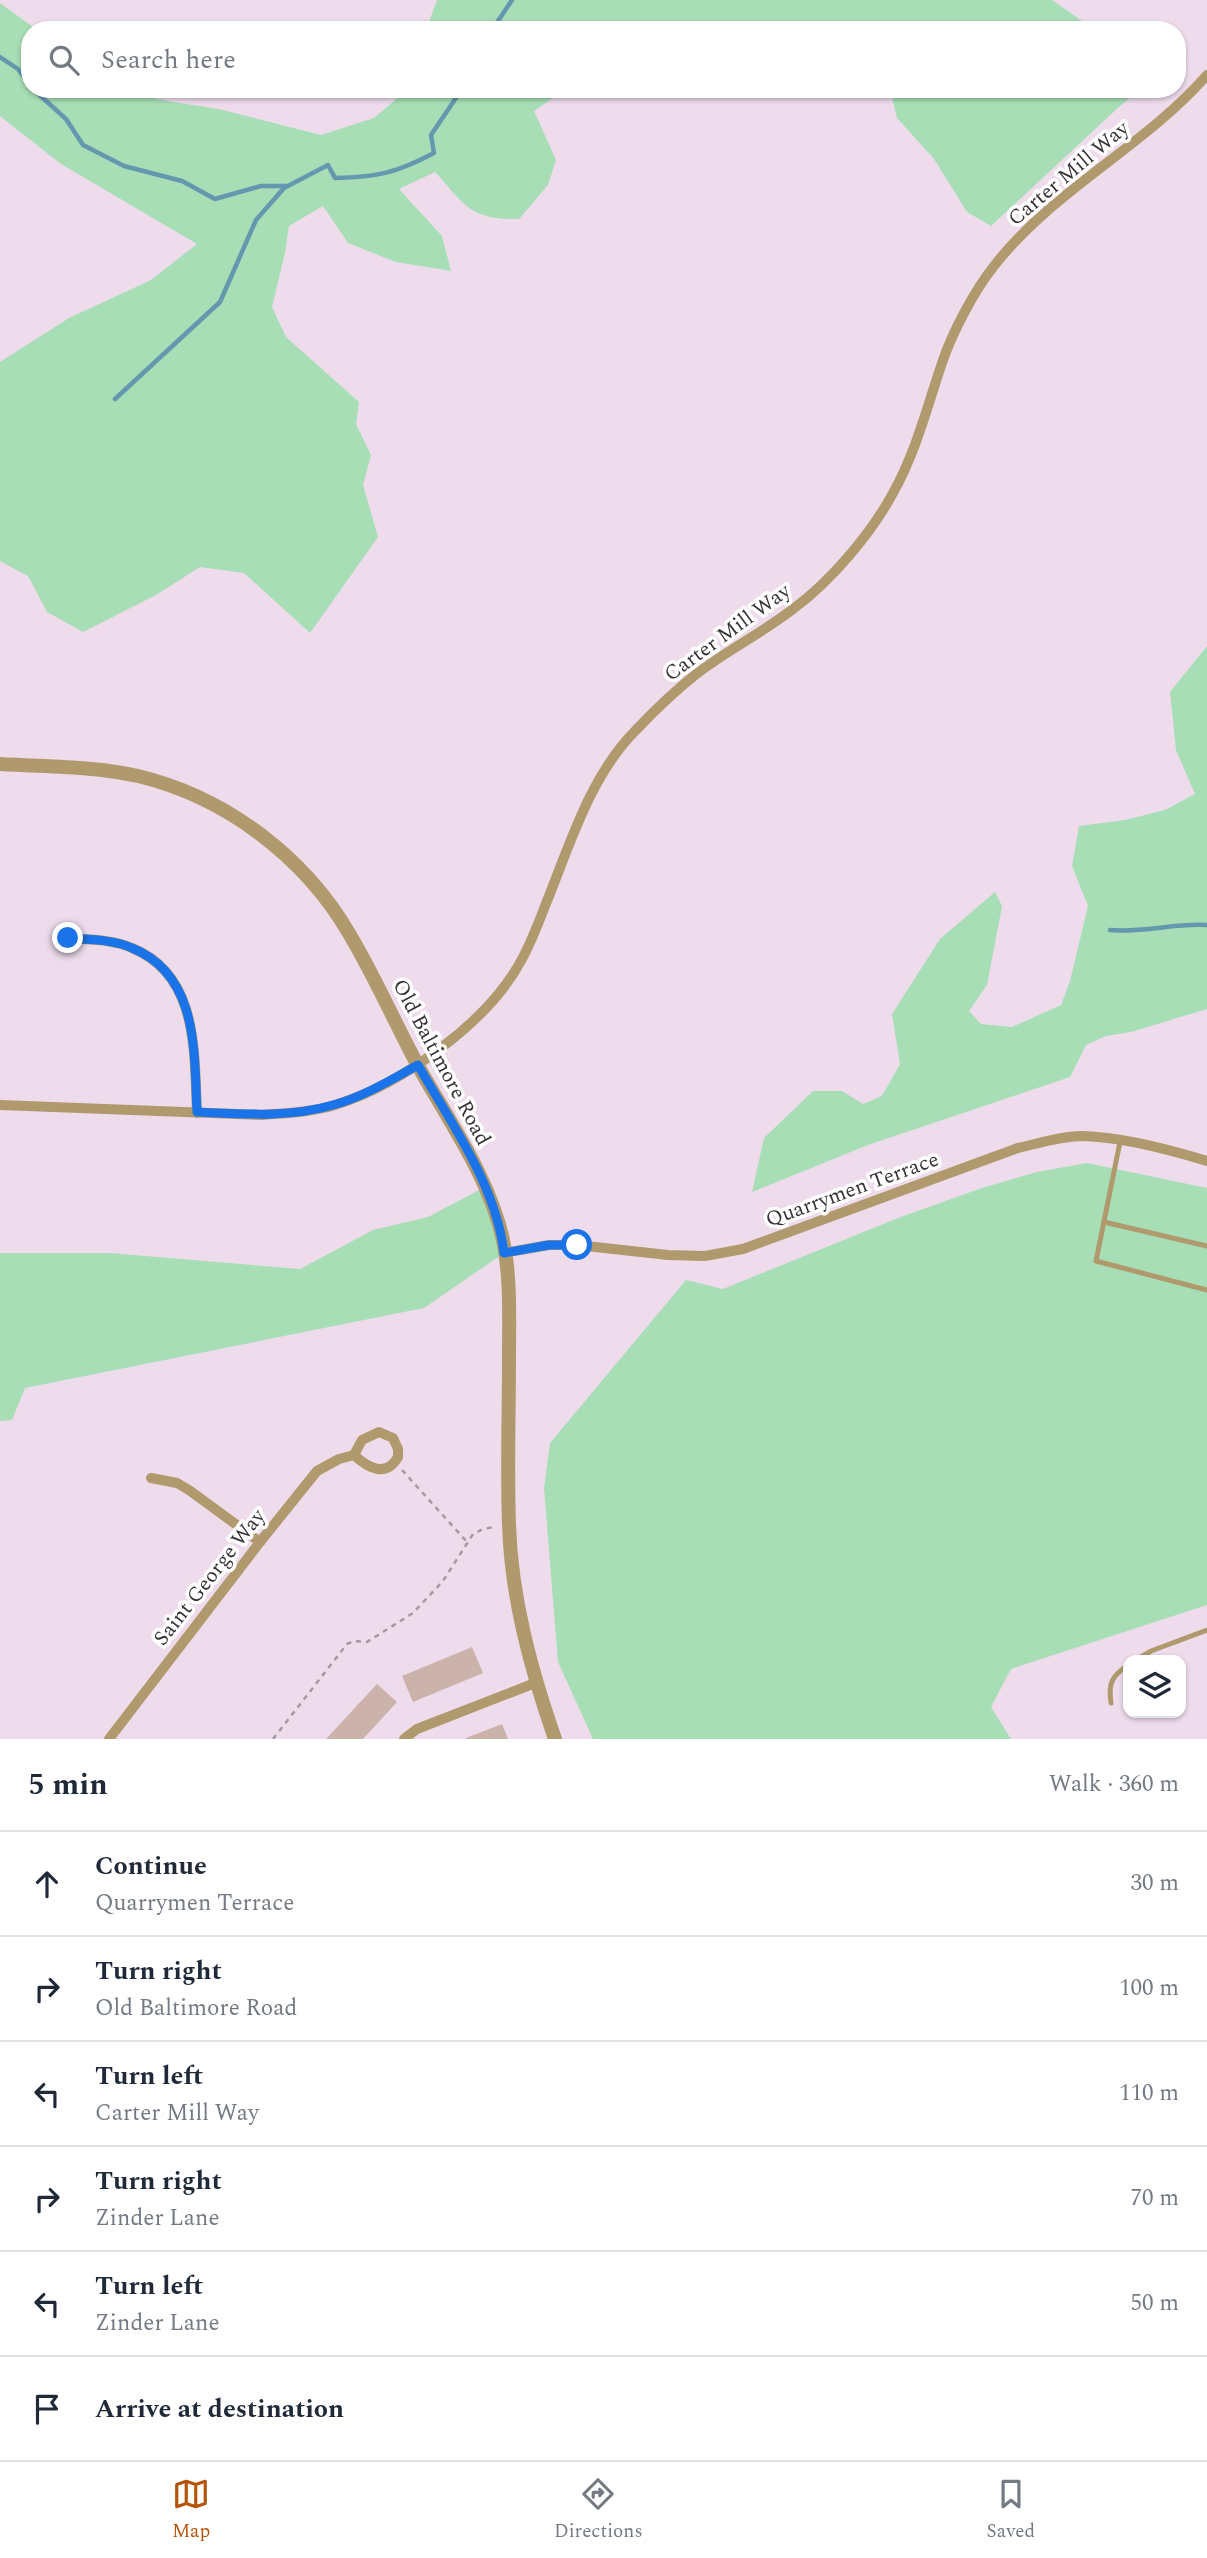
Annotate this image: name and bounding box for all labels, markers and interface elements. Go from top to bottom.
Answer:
search box [21,21,1186,98]
text: Search here [101,40,236,80]
icon: search [45,41,83,79]
street label: Carter Mill Way [1001,113,1137,234]
street label: Carter Mill Way [658,575,798,690]
route end [52,922,83,953]
street label: Old Baltimore Road [384,973,499,1152]
street label: Quarrymen Terrace [761,1144,943,1236]
route start [561,1229,592,1260]
street label: Saint George Way [146,1501,274,1653]
map controls [1123,1655,1186,1718]
button: layers [1123,1655,1186,1718]
text: 5 min [28,1762,108,1808]
text: Walk · 360 m [1049,1767,1179,1802]
text: Continue [95,1846,207,1886]
icon: ahead [28,1865,66,1903]
text: 30 m [1130,1866,1179,1901]
text: Quarrymen Terrace [95,1886,294,1921]
text: Turn right [95,1951,222,1991]
icon: right [28,1970,66,2008]
text: 100 m [1119,1971,1179,2006]
text: Old Baltimore Road [95,1991,297,2026]
text: Turn left [95,2056,203,2096]
icon: left [28,2075,66,2113]
text: 110 m [1119,2076,1179,2111]
text: Carter Mill Way [95,2096,259,2131]
text: Turn right [95,2161,222,2201]
icon: right [28,2180,66,2218]
text: 70 m [1130,2181,1179,2216]
text: Zinder Lane [95,2201,220,2236]
text: Turn left [95,2266,203,2306]
icon: left [28,2285,66,2323]
text: 50 m [1130,2286,1179,2321]
text: Zinder Lane [95,2306,220,2341]
text: Arrive at destination [95,2389,344,2429]
icon: arrive [28,2390,66,2428]
tab: Map [172,2475,210,2546]
tab: Directions [554,2475,643,2546]
tab: Saved [986,2475,1035,2546]

